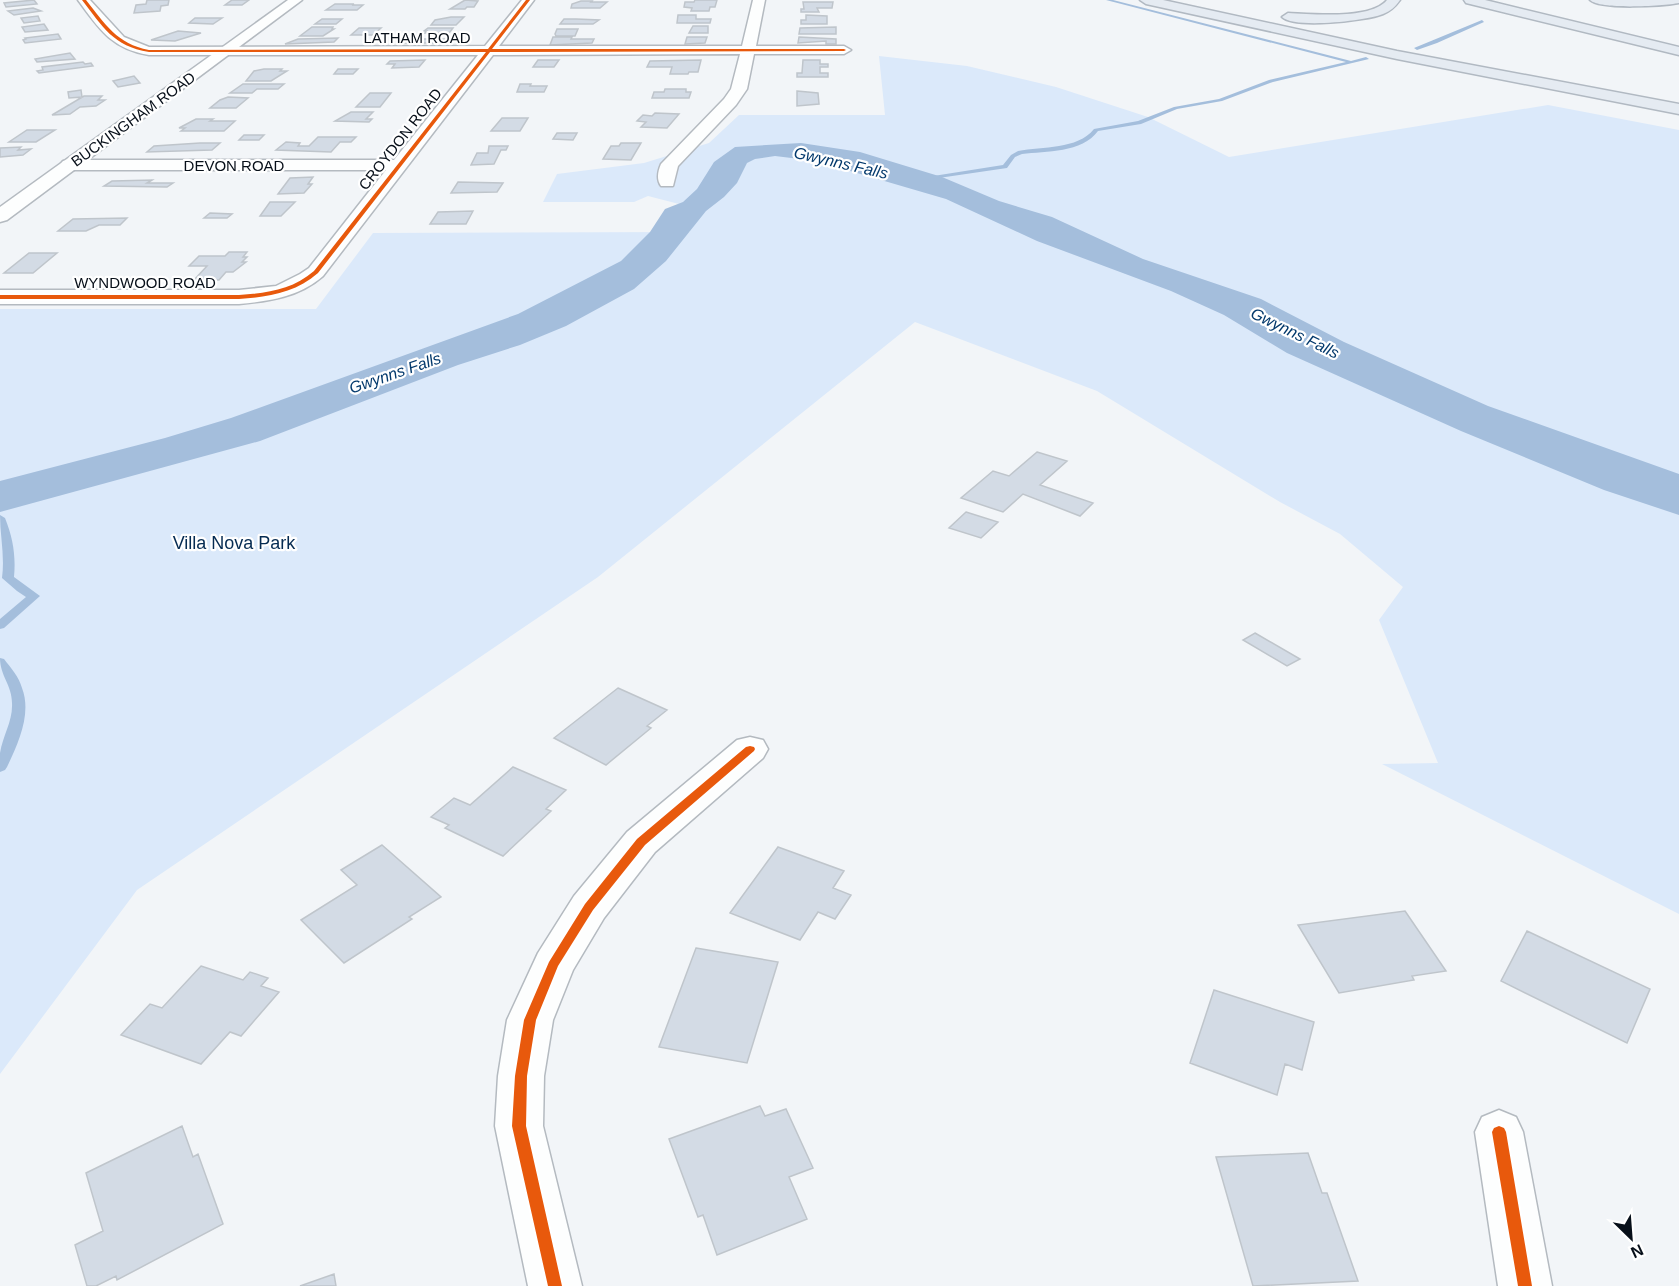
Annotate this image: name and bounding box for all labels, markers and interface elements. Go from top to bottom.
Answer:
street label: LATHAM ROAD [363,29,471,46]
street label: BUCKINGHAM ROAD [68,68,198,170]
street label: CROYDON ROAD [355,85,445,193]
water label: Gwynns Falls [792,144,890,182]
street label: DEVON ROAD [184,157,285,174]
street label: WYNDWOOD ROAD [74,274,216,291]
water label: Gwynns Falls [1248,304,1342,362]
water label: Gwynns Falls [347,349,443,397]
park label: Villa Nova Park [173,533,296,553]
north arrow [1601,1208,1661,1268]
text: N [1628,1241,1646,1261]

